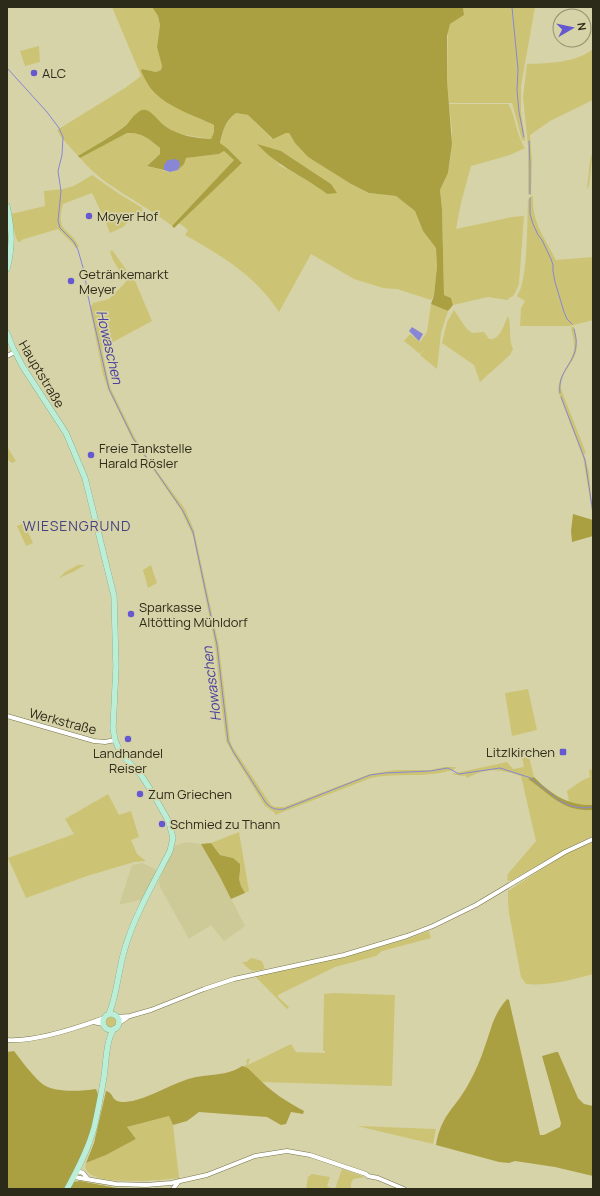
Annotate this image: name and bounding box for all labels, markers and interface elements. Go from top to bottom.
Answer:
north arrow [552,8,592,48]
text: N [574,21,590,32]
place label: ALC [42,64,66,82]
marker: ALC [29,68,39,78]
place label: Moyer Hof [97,207,158,225]
marker: Moyer Hof [84,211,94,221]
place label: Getränkemarkt Meyer [79,265,169,298]
marker: Getränkemarkt Meyer [66,276,76,286]
water label: Howaschen [92,308,128,387]
street label: Hauptstraße [15,337,69,411]
place label: Freie Tankstelle Harald Rösler [99,439,192,472]
marker: Freie Tankstelle Harald Rösler [86,450,96,460]
district label: WIESENGRUND [23,516,131,535]
place label: Sparkasse Altötting Mühldorf [139,598,248,631]
marker: Sparkasse Altötting Mühldorf [126,609,136,619]
water label: Howaschen [197,645,225,723]
street label: Werkstraße [27,703,99,739]
marker: Landhandel Reiser [123,734,133,744]
place label: Litzlkirchen [486,743,555,761]
place label: Landhandel Reiser [93,744,163,777]
marker: Litzlkirchen [558,747,568,757]
place label: Zum Griechen [148,785,232,803]
marker: Zum Griechen [135,789,145,799]
place label: Schmied zu Thann [170,815,280,833]
marker: Schmied zu Thann [157,819,167,829]

